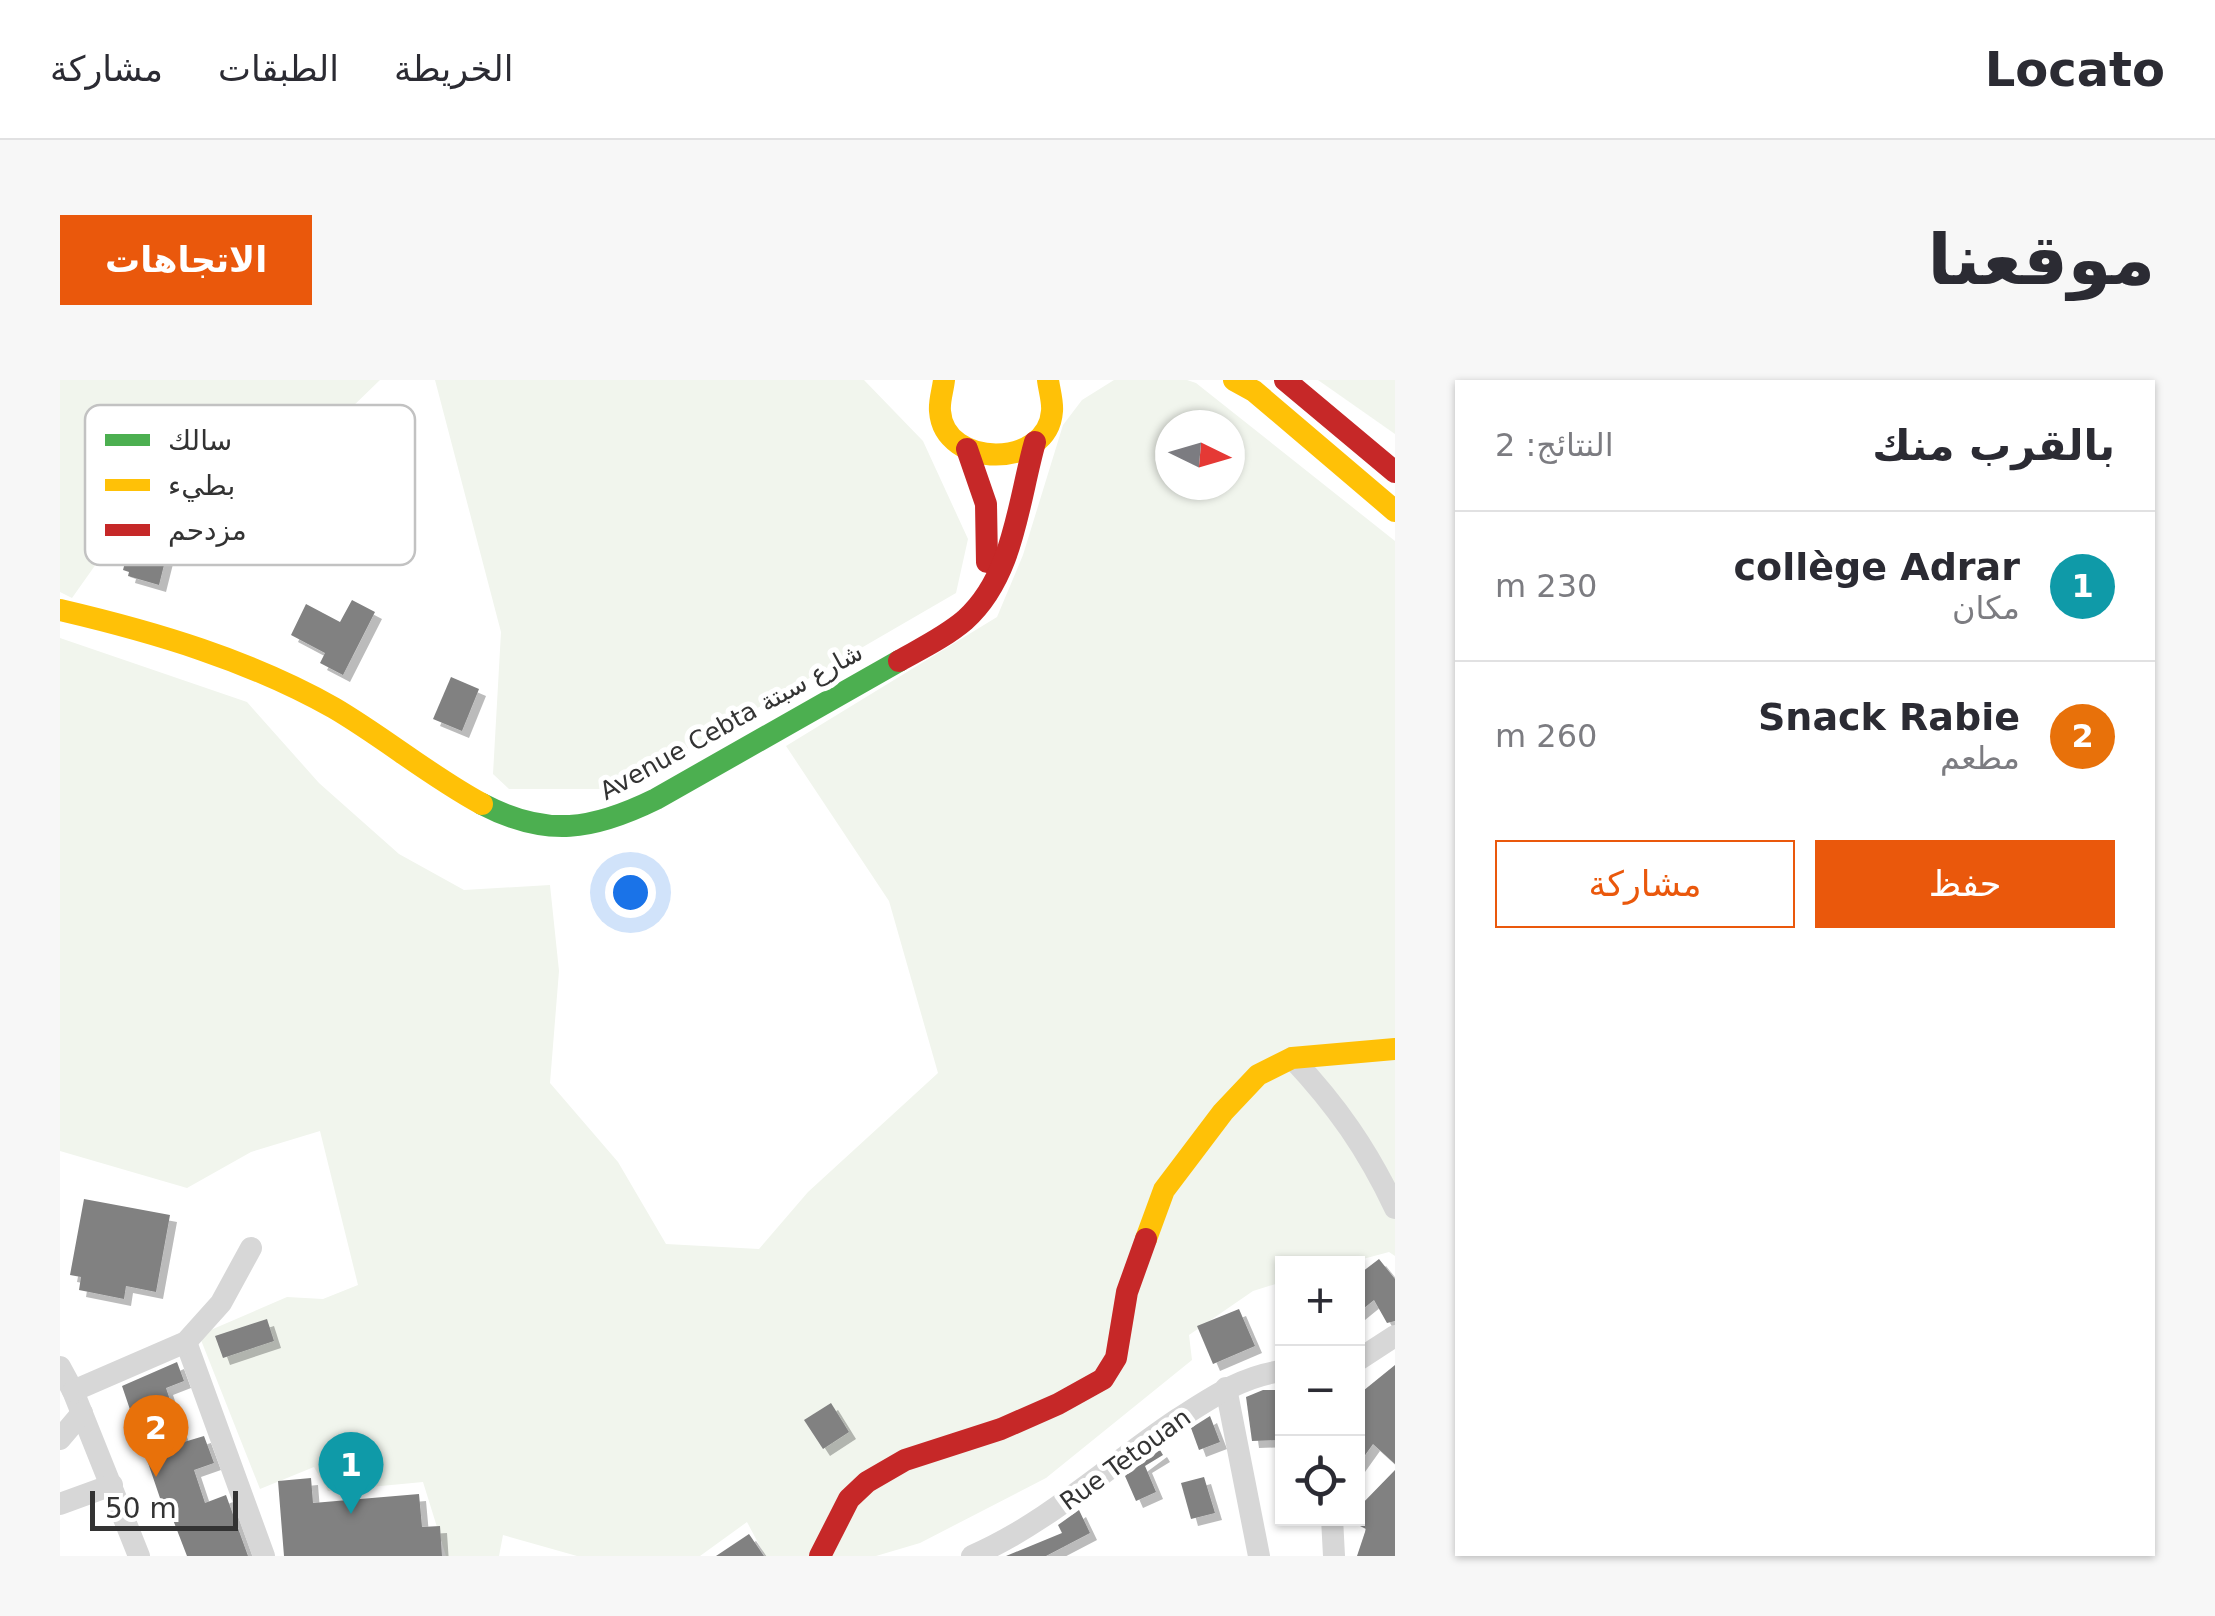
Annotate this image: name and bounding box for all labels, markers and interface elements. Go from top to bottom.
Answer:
text: Locato [1985,41,2165,97]
text: مشاركة [50,49,163,89]
text: الطبقات [218,49,339,89]
text: الخريطة [394,49,513,89]
button: الاتجاهات [60,215,312,305]
text: موقعنا [1928,219,2155,301]
legend [85,405,415,565]
north arrow [1155,410,1245,500]
text: بالقرب منك [1872,421,2115,470]
text: سالك [168,424,232,457]
text: النتائج: 2 [1495,426,1614,464]
text: بطيء [168,469,235,502]
text: مزدحم [168,514,247,547]
text: collège Adrar [1734,545,2020,589]
text: 230 m [1495,567,1597,605]
text: 1 [2071,567,2094,605]
text: مكان [1952,589,2020,627]
street label: Avenue Cebta شارع سبتة [595,637,868,806]
text: Snack Rabie [1758,695,2020,739]
text: 260 m [1495,717,1597,755]
text: 2 [2071,717,2094,755]
text: مطعم [1940,739,2020,777]
button: مشاركة [1495,840,1795,928]
button: حفظ [1815,840,2115,928]
your location [605,867,656,918]
map controls [1275,1256,1365,1526]
button: + [1275,1256,1365,1346]
button: − [1275,1346,1365,1436]
pin: 2 [124,1394,188,1477]
street label: Rue Tetouan [1055,1402,1196,1516]
pin: 1 [318,1432,384,1514]
button: locate [1275,1436,1365,1526]
scale bar [90,1486,238,1530]
text: 50 m [105,1492,177,1525]

